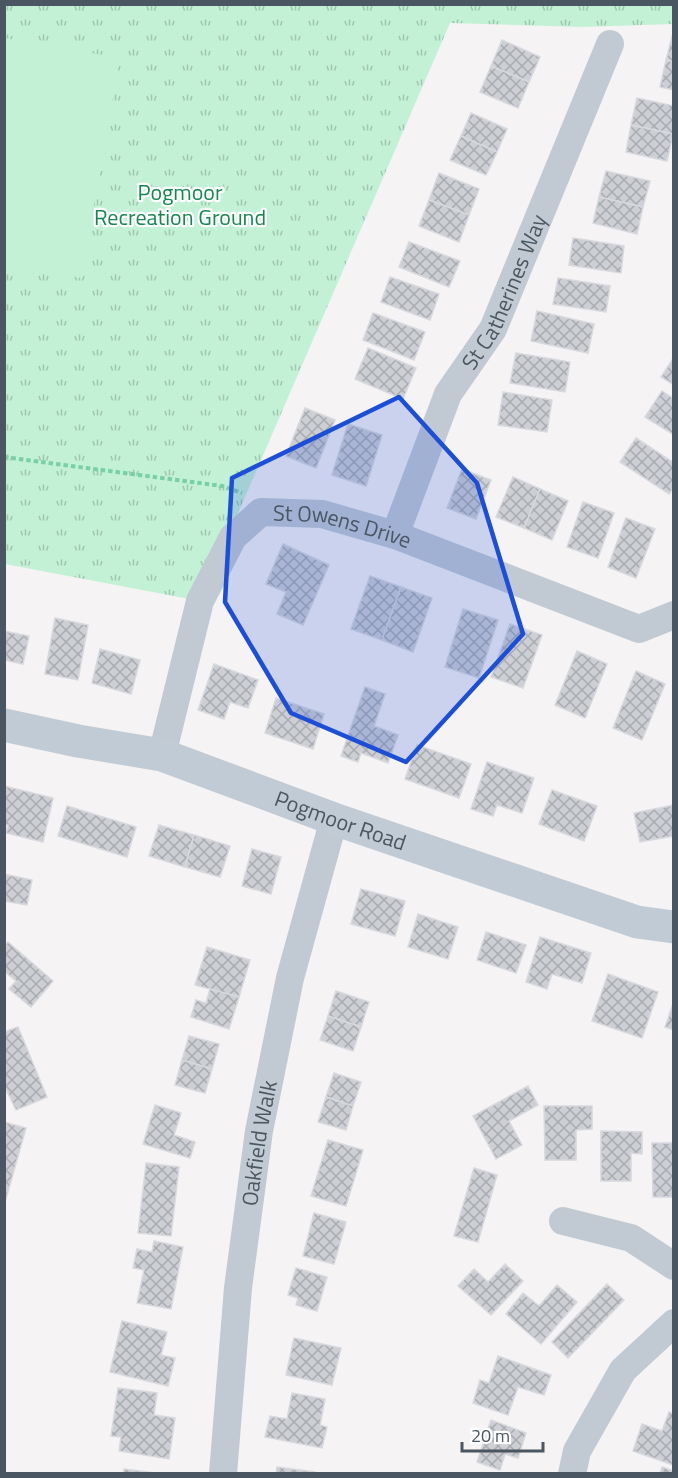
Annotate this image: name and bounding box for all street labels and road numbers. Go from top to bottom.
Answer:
street label: St Catherines Way [453,209,556,377]
street label: St Owens Drive [272,495,417,557]
street label: Pogmoor Road [270,781,411,859]
street label: Oakfield Walk [232,1077,286,1208]

